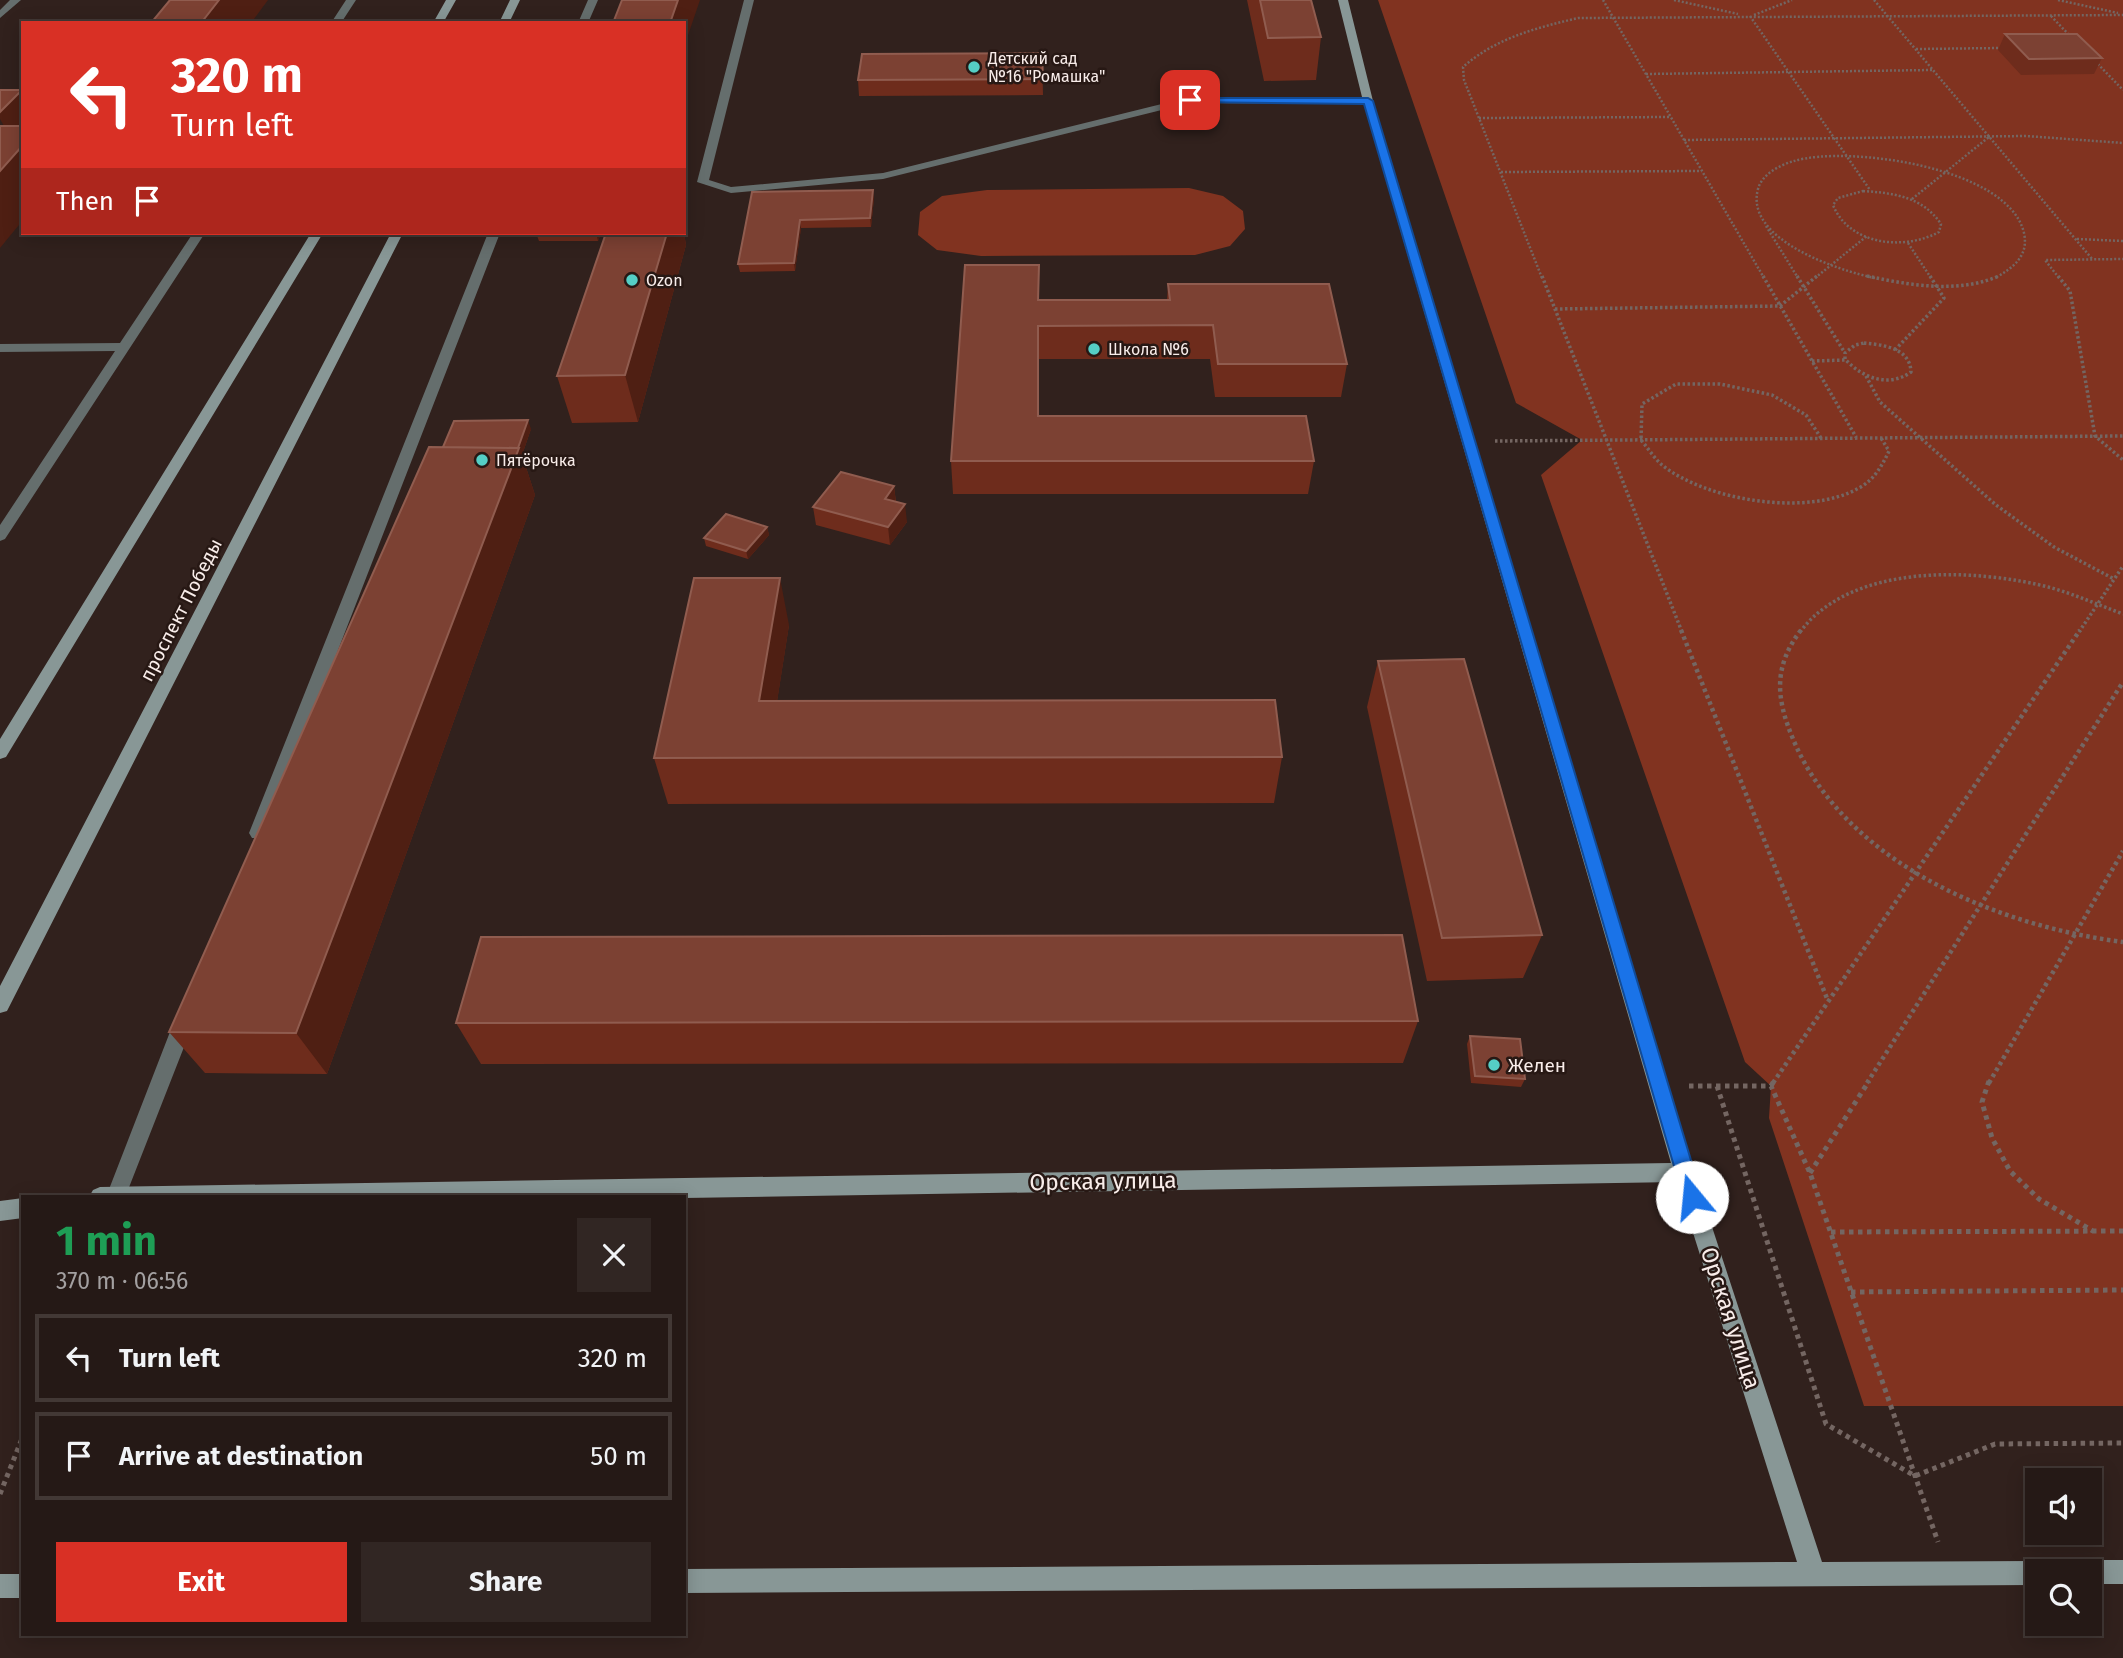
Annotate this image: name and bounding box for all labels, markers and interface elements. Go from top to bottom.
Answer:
text: 320 m [171,46,303,105]
icon: left [56,49,147,140]
place label: Детский сад №16 "Ромашка" [987,49,1105,86]
marker: Детский сад №16 "Ромашка" [966,59,982,75]
pin [1160,70,1220,130]
icon: arrive [1171,81,1209,119]
text: Turn left [171,106,293,144]
icon: arrive [128,182,166,220]
text: Then [56,186,114,217]
place label: Ozon [646,271,683,290]
marker: Ozon [624,272,640,288]
place label: Школа №6 [1108,340,1189,359]
marker: Школа №6 [1086,341,1102,357]
place label: Пятёрочка [496,451,576,470]
marker: Пятёрочка [474,452,490,468]
street label: проспект Победы [135,535,227,685]
place label: Желен [1508,1054,1566,1077]
marker: Желен [1486,1057,1502,1073]
position arrow [1655,1160,1729,1234]
street label: Орская улица [1029,1166,1177,1196]
text: 1 min [56,1216,157,1266]
button: close [577,1218,651,1292]
street label: Орская улица [1695,1244,1767,1392]
text: 370 m · 06:56 [56,1267,188,1295]
icon: left [60,1339,98,1377]
text: Turn left [119,1343,220,1374]
text: 320 m [578,1343,647,1374]
icon: arrive [60,1437,98,1475]
text: Arrive at destination [119,1441,363,1472]
text: 50 m [590,1441,647,1472]
map controls [2025,1468,2102,1636]
button: sound [2025,1468,2102,1545]
button: Exit [56,1542,347,1622]
button: Share [361,1542,651,1622]
button: search [2025,1559,2102,1636]

